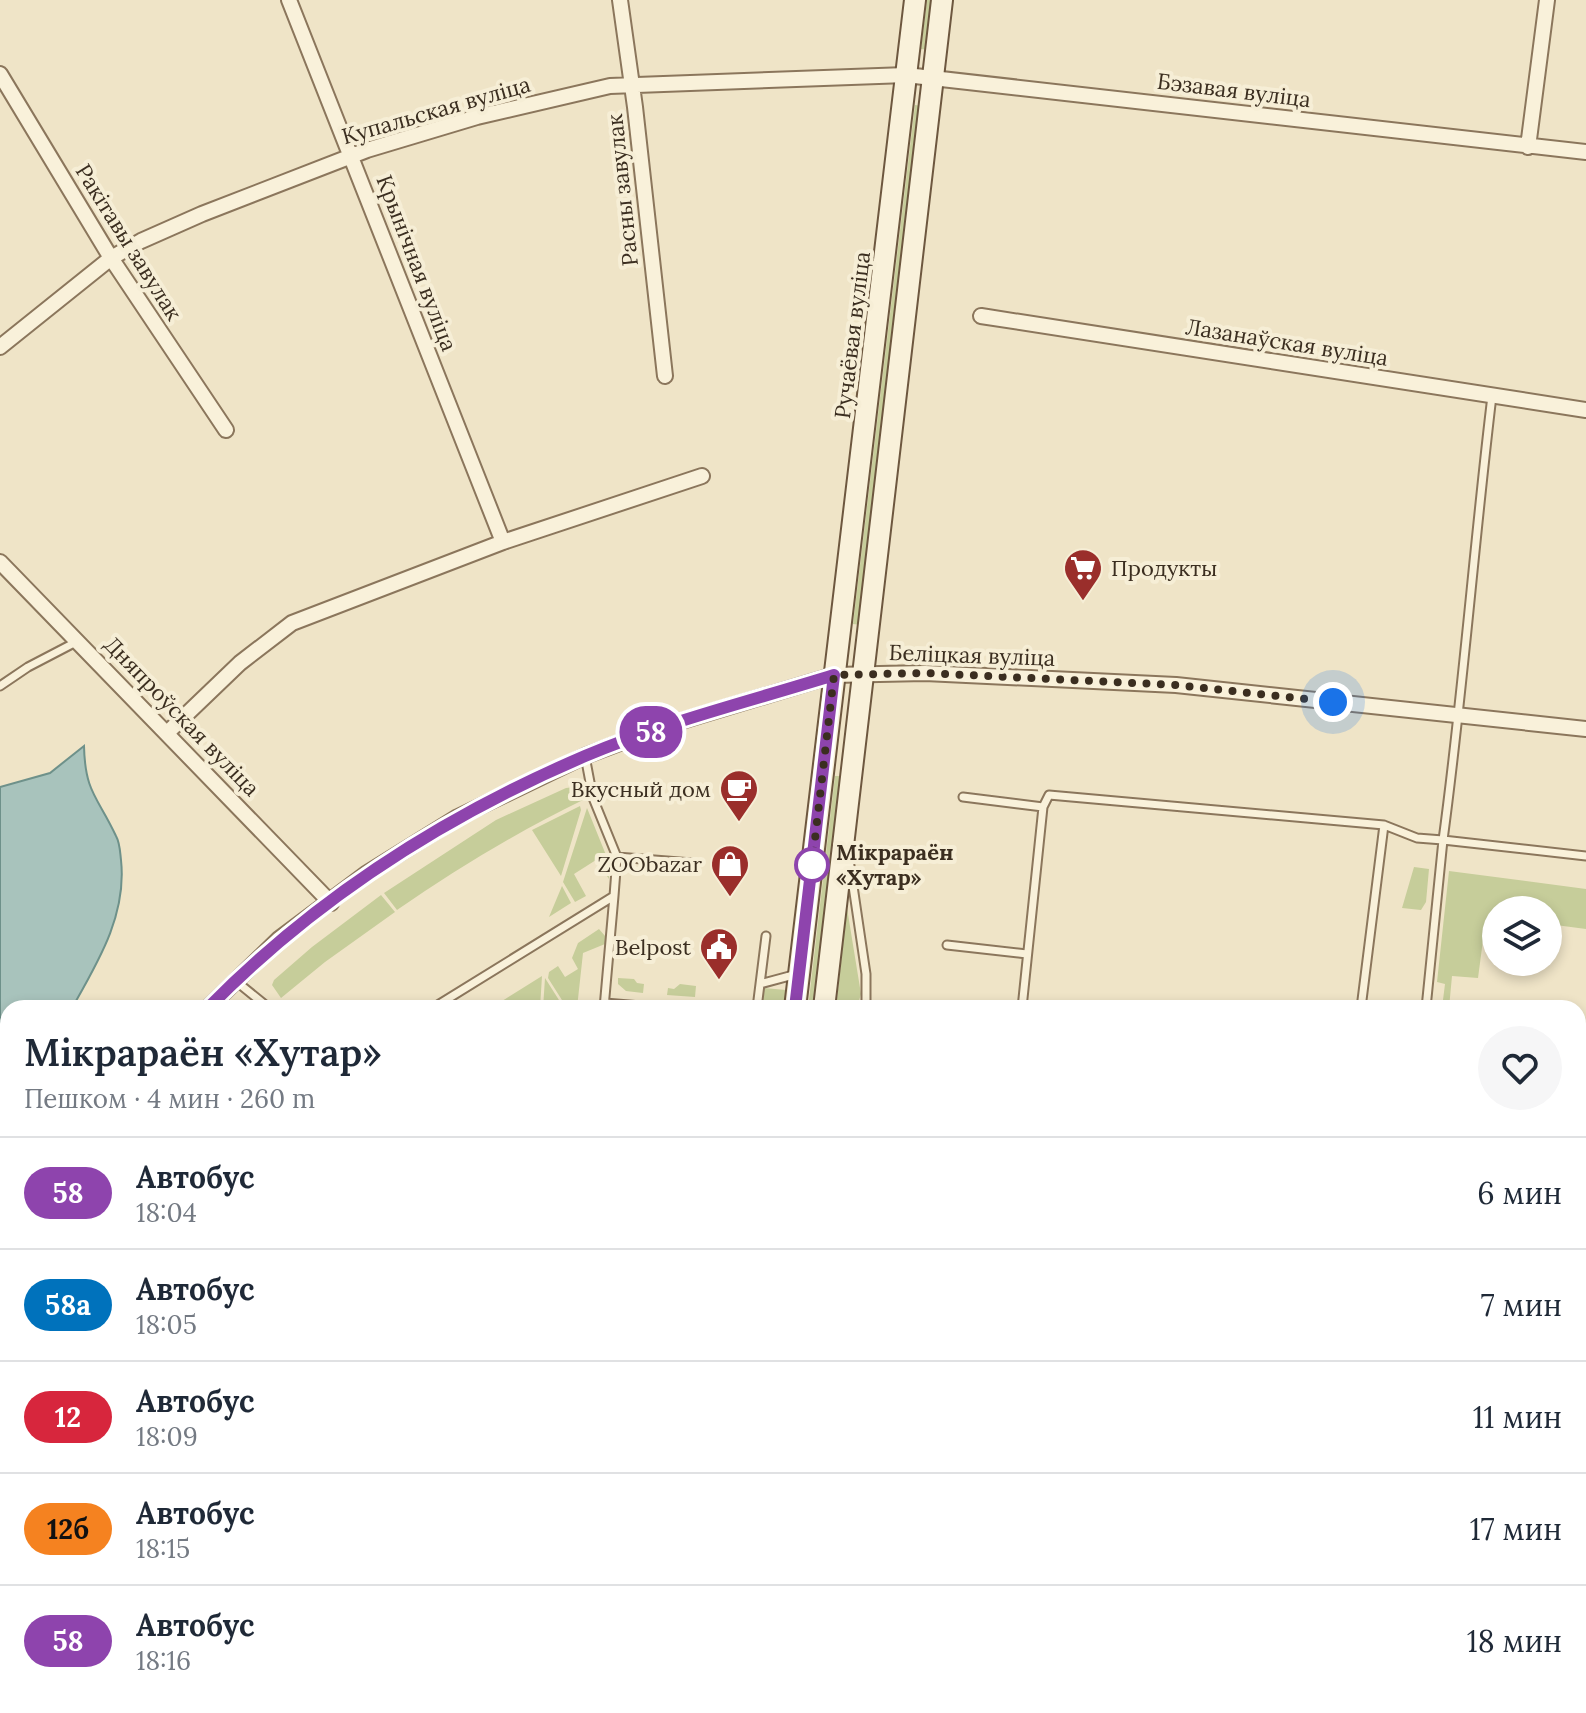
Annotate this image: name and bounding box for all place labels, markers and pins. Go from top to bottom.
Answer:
supermarket icon: Продукты [1062,547,1104,602]
place label: Продукты [1111,554,1217,582]
cafe icon: Вкусный дом [718,768,760,823]
place label: Вкусный дом [571,775,711,803]
place label: Мікрараён «Хутар» [836,838,954,891]
shop icon: ZOObazar [709,843,751,898]
marker: Мікрараён «Хутар» [795,848,829,882]
place label: ZOObazar [597,850,702,878]
public building icon: Belpost [698,926,740,981]
place label: Belpost [615,933,691,961]

